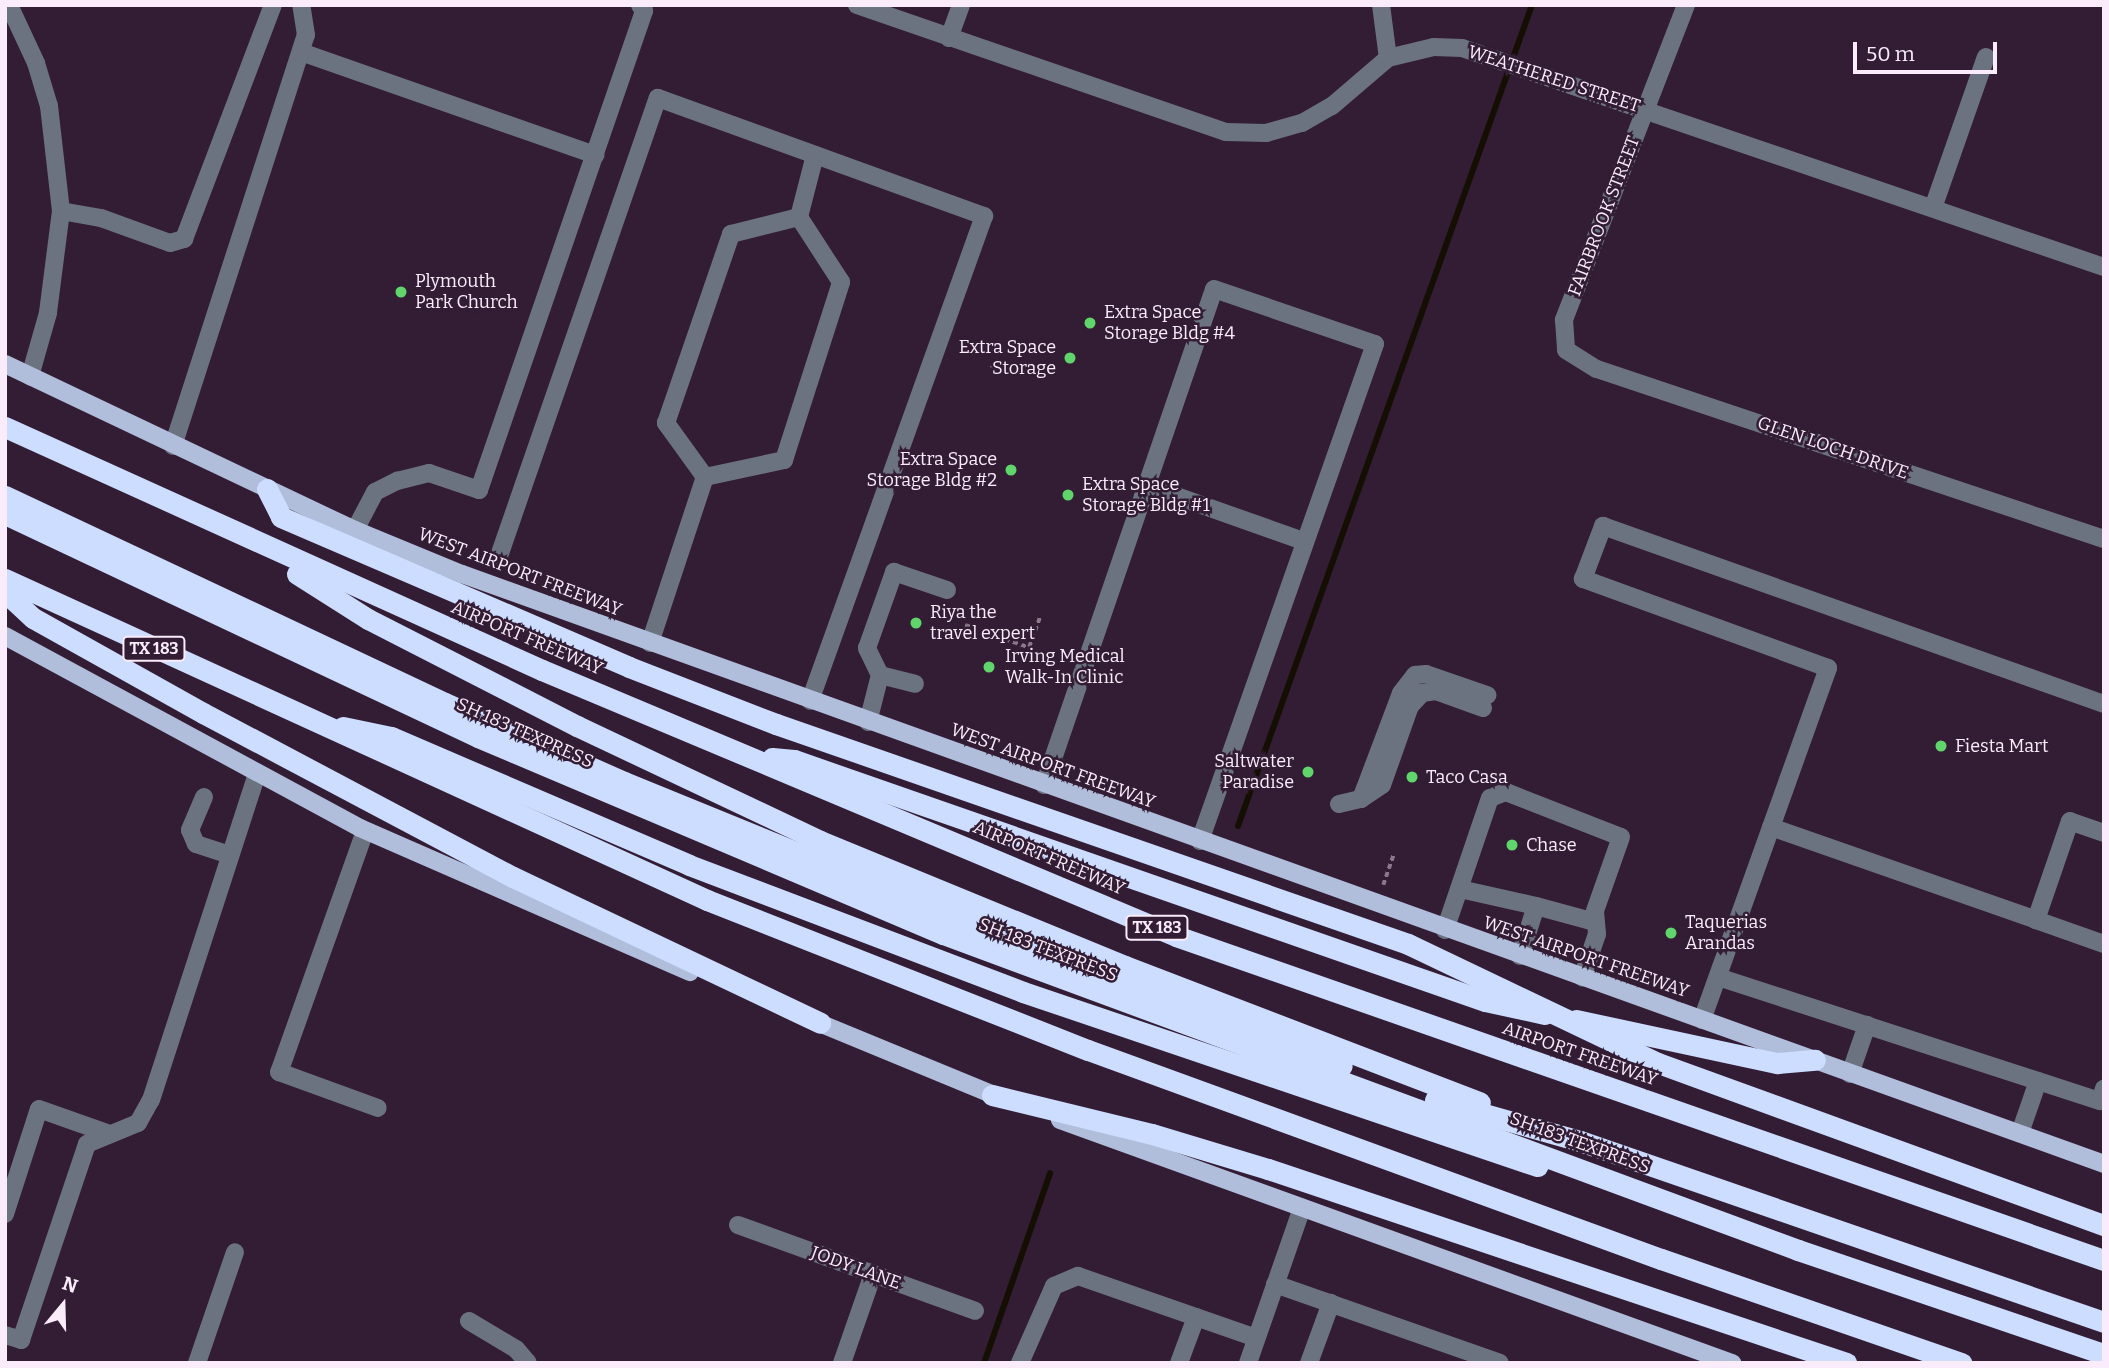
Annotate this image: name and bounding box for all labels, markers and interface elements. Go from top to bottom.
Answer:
scale bar [1857,28,2000,72]
street label: WEATHERED STREET [1465,41,1643,117]
text: 50 m [1866,41,1915,67]
street label: FAIRBROOK STREET [1564,133,1644,299]
place label: Plymouth Park Church [415,271,518,314]
marker: Plymouth Park Church [393,284,409,300]
place label: Extra Space Storage Bldg #4 [1104,302,1235,344]
marker: Extra Space Storage Bldg #4 [1082,315,1098,331]
place label: Extra Space Storage [959,337,1056,380]
marker: Extra Space Storage [1062,350,1078,366]
street label: GLEN LOCH DRIVE [1755,412,1911,484]
place label: Extra Space Storage Bldg #2 [867,449,997,491]
marker: Extra Space Storage Bldg #2 [1003,462,1019,478]
place label: Extra Space Storage Bldg #1 [1082,474,1210,516]
marker: Extra Space Storage Bldg #1 [1060,487,1076,503]
street label: WEST AIRPORT FREEWAY [415,523,625,621]
street label: AIRPORT FREEWAY [448,596,606,680]
place label: Riya the travel expert [930,602,1035,644]
marker: Riya the travel expert [908,615,924,631]
road number: TX 183 [121,636,187,662]
place label: Irving Medical Walk-In Clinic [1005,646,1125,688]
marker: Irving Medical Walk-In Clinic [979,657,999,677]
street label: SH 183 TEXPRESS [453,693,597,773]
street label: WEST AIRPORT FREEWAY [948,719,1158,813]
place label: Fiesta Mart [1955,735,2048,757]
marker: Fiesta Mart [1933,738,1949,754]
place label: Saltwater Paradise [1214,751,1294,794]
marker: Saltwater Paradise [1300,764,1316,780]
place label: Taco Casa [1426,766,1508,788]
marker: Taco Casa [1404,769,1420,785]
street label: AIRPORT FREEWAY [970,816,1128,900]
place label: Chase [1526,834,1577,856]
marker: Chase [1504,837,1520,853]
street label: WEST AIRPORT FREEWAY [1480,912,1692,1002]
place label: Taquerias Arandas [1685,912,1767,954]
street label: SH 183 TEXPRESS [975,913,1121,987]
road number: TX 183 [1124,916,1190,940]
marker: Taquerias Arandas [1663,925,1679,941]
street label: AIRPORT FREEWAY [1500,1017,1660,1091]
street label: SH 183 TEXPRESS [1507,1108,1653,1178]
street label: JODY LANE [808,1242,904,1294]
north arrow [28,1270,98,1340]
text: N [59,1271,81,1298]

